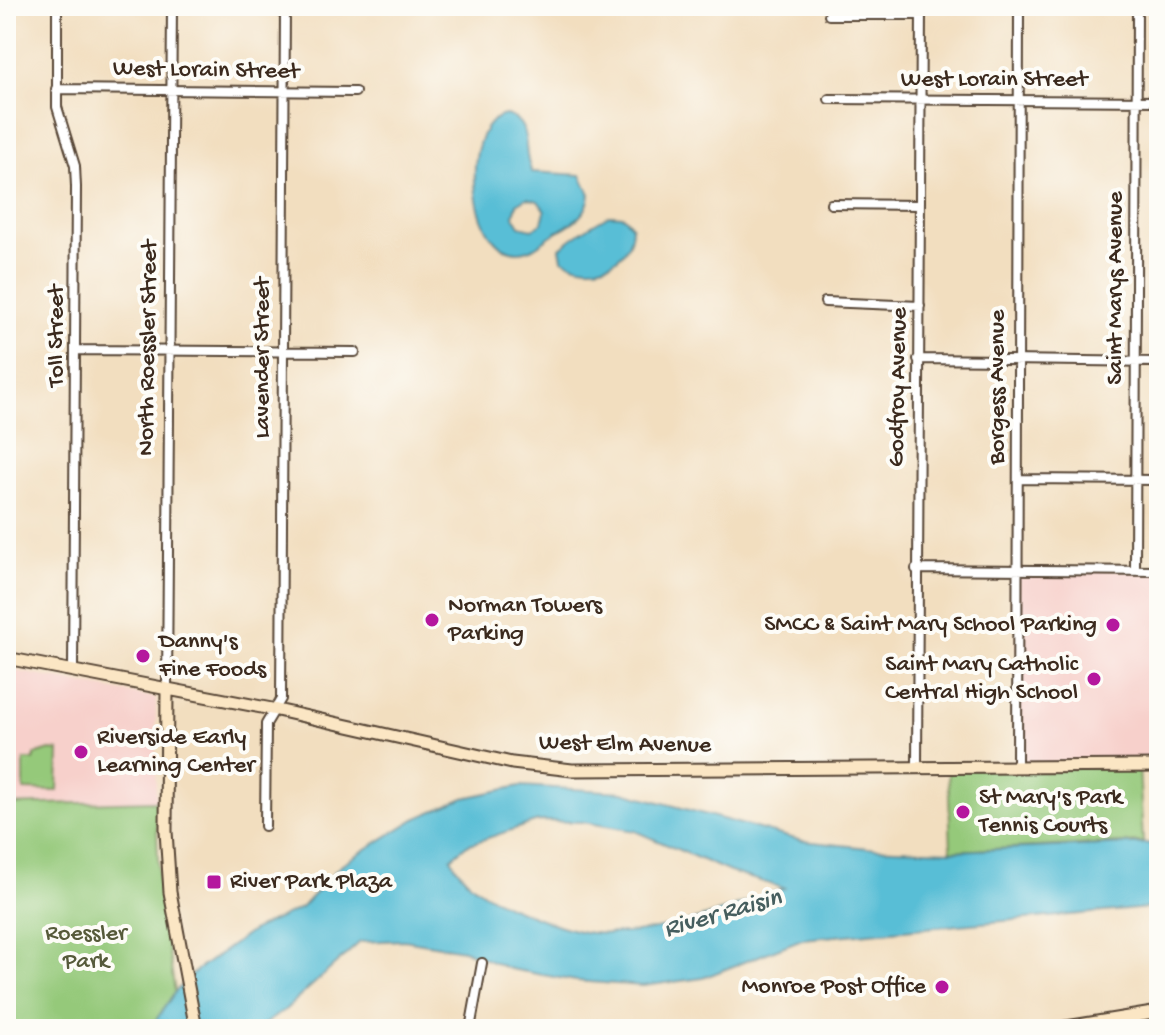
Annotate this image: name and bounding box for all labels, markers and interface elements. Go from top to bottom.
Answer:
street label: West Lorain Street [113,55,302,87]
street label: West Lorain Street [901,66,1089,95]
street label: Saint Marys Avenue [1102,191,1131,385]
street label: North Roessler Street [133,238,165,456]
street label: Lavender Street [249,275,278,439]
street label: Toll Street [43,283,72,389]
street label: Godfroy Avenue [883,306,915,467]
street label: Borgess Avenue [984,309,1013,465]
place label: Norman Towers Parking [447,592,603,649]
marker: Norman Towers Parking [423,611,441,629]
place label: SMCC & Saint Mary School Parking [764,611,1097,640]
marker: SMCC & Saint Mary School Parking [1104,616,1122,634]
place label: Danny's Fine Foods [157,628,267,685]
marker: Danny's Fine Foods [134,647,152,665]
place label: Saint Mary Catholic Central High School [885,651,1079,708]
marker: Saint Mary Catholic Central High School [1085,670,1103,688]
place label: Riverside Early Learning Center [97,724,257,781]
street label: West Elm Avenue [539,729,712,761]
marker: Riverside Early Learning Center [72,743,90,761]
place label: St Mary's Park Tennis Courts [977,784,1125,841]
marker: St Mary's Park Tennis Courts [954,803,972,821]
place label: River Park Plaza [230,868,393,897]
marker: River Park Plaza [205,873,223,891]
water label: River Raisin [661,883,786,947]
park label: Roessler Park [45,920,129,977]
place label: Monroe Post Office [742,973,927,1002]
marker: Monroe Post Office [933,978,951,996]

